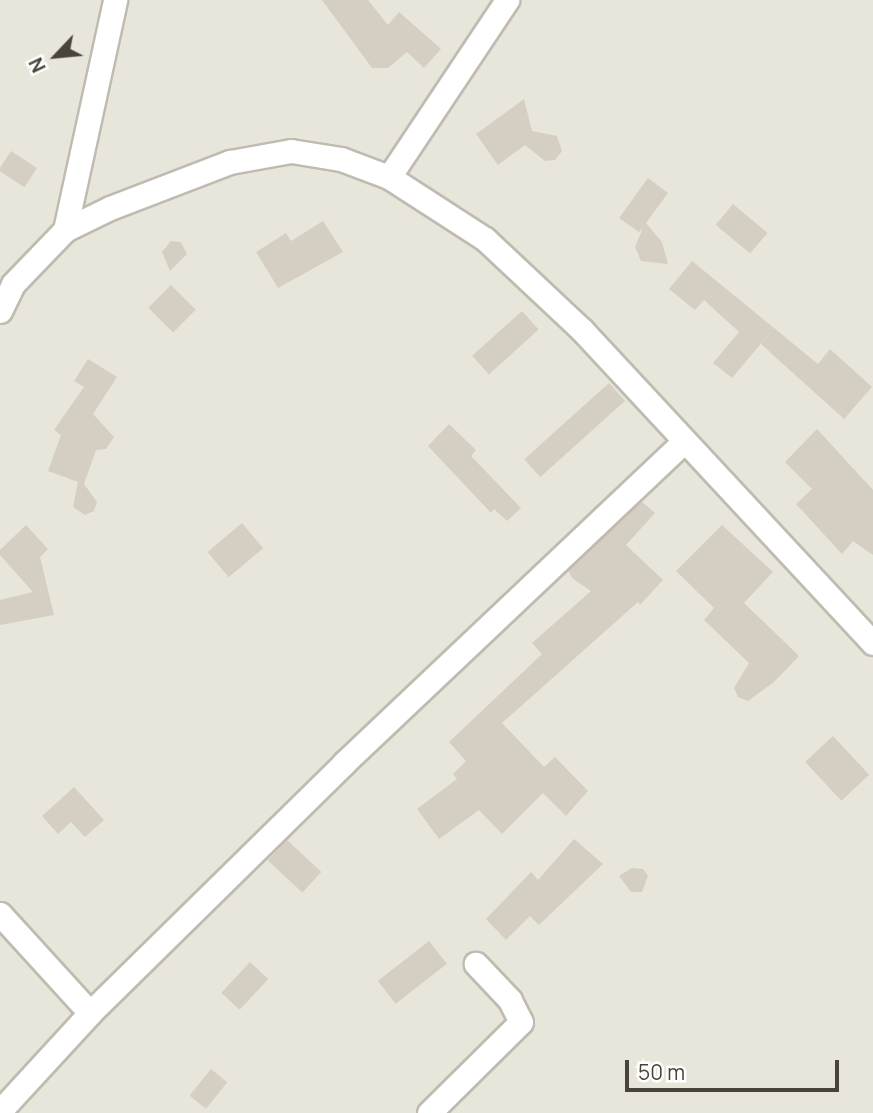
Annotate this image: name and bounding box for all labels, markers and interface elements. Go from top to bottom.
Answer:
north arrow [21,21,91,91]
text: N [22,53,52,77]
scale bar [628,1046,842,1090]
text: 50 m [638,1058,685,1086]

